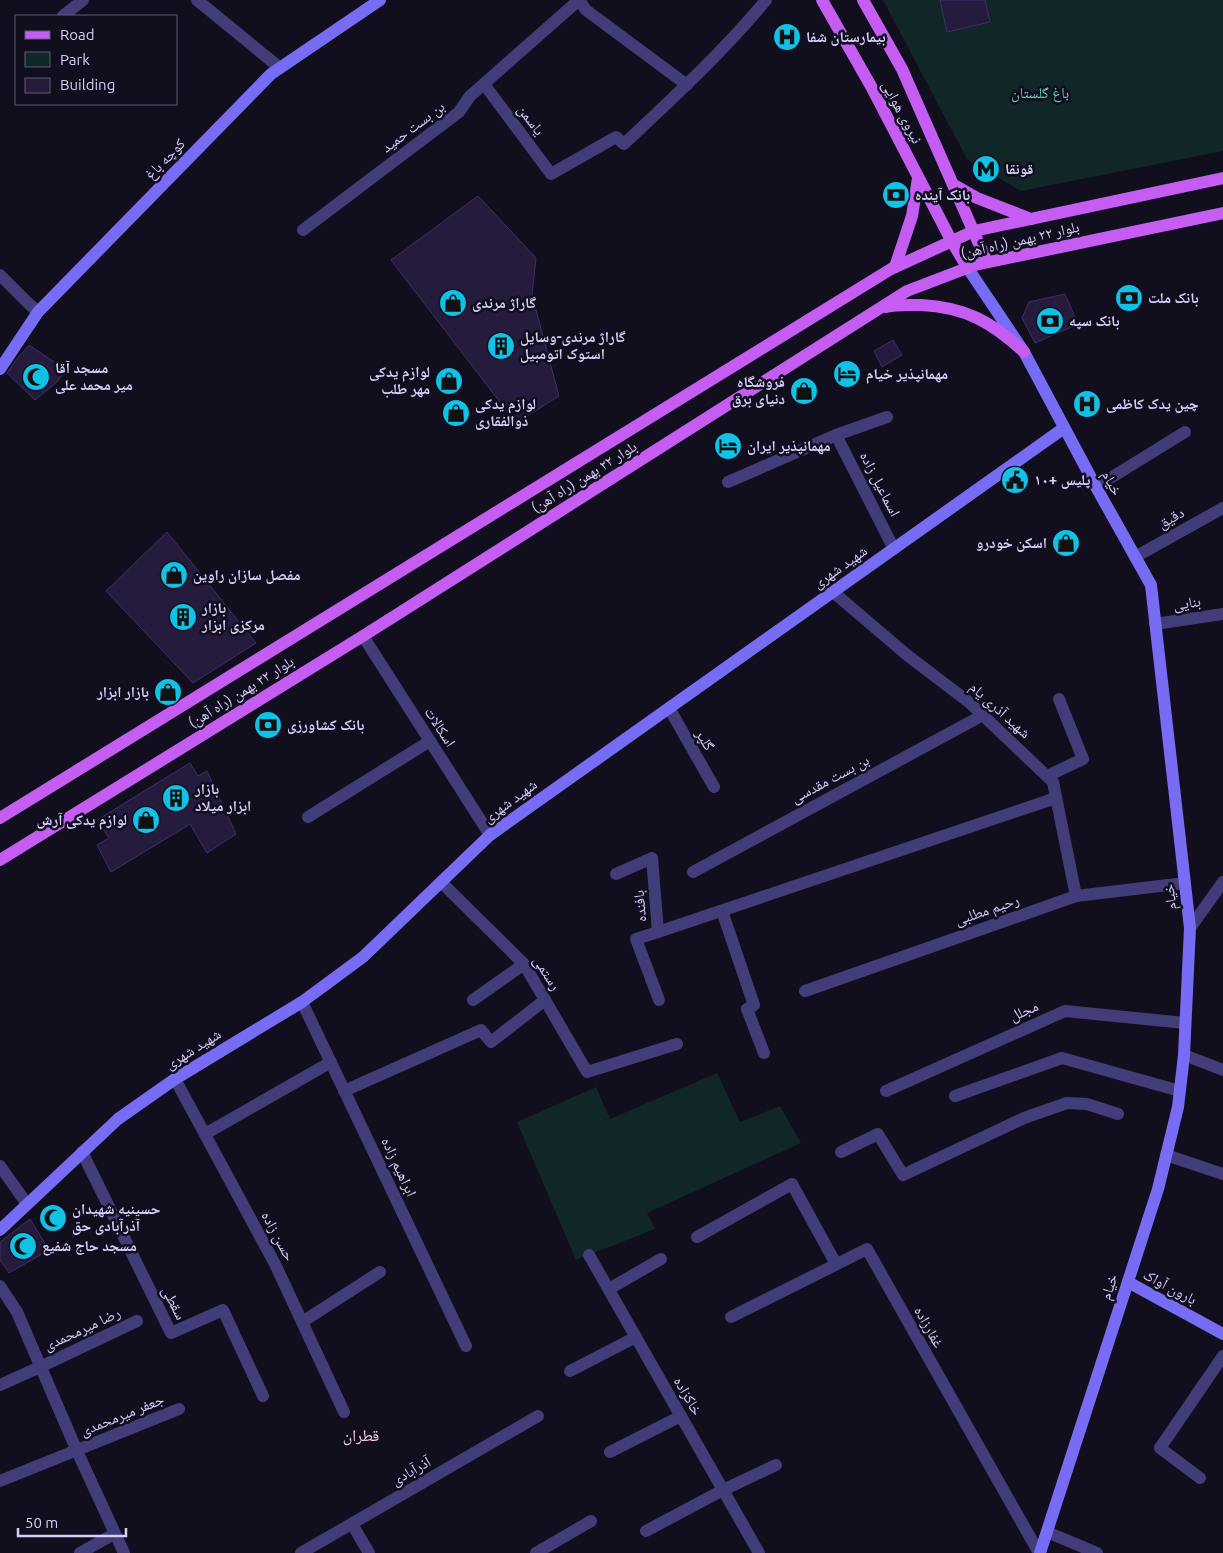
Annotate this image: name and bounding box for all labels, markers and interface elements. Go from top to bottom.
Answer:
legend [15,15,178,105]
hospital icon: بیمارستان شفا [772,22,802,52]
text: Road [60,26,95,43]
place label: بیمارستان شفا [806,28,886,46]
text: Park [60,51,90,68]
text: Building [60,76,115,93]
street label: نیروی هوایی [877,77,926,147]
park label: باغ گلستان [1011,84,1069,103]
street label: بن بست حمید [378,97,449,157]
street label: یاسمن [513,101,549,140]
street label: کوچه باغ [141,135,190,184]
metro station icon: قونقا [971,154,1001,184]
place label: قونقا [1005,160,1033,177]
bank icon: بانک آینده [881,180,911,210]
place label: بانک آینده [915,186,970,204]
street label: بلوار ۲۲ بهمن (راه آهن) [959,218,1081,263]
bank icon: بانک ملت [1114,283,1144,313]
shop icon: گاراژ مرندی [438,288,468,318]
place label: بانک ملت [1148,289,1199,307]
place label: گاراژ مرندی [472,294,536,312]
bank icon: بانک سپه [1035,306,1065,336]
place label: بانک سپه [1069,312,1120,330]
place label: گاراژ مرندی-وسایل استوک اتومبیل [520,328,626,363]
building icon: گاراژ مرندی-وسایل استوک اتومبیل [486,331,516,361]
place label: مسجد آقا میر محمد علی [55,359,133,394]
hotel icon: مهمانپذیر خیام [832,359,862,389]
mosque icon: مسجد آقا میر محمد علی [21,362,51,392]
place label: لوازم یدکی مهر طلب [369,363,430,398]
place label: مهمانپذیر خیام [866,365,948,384]
shop icon: لوازم یدکی مهر طلب [434,366,464,396]
place label: فروشگاه دنیای برق [732,373,785,408]
shop icon: فروشگاه دنیای برق [789,376,819,406]
hospital icon: چین یدک کاظمی [1072,389,1102,419]
place label: لوازم یدکی ذوالفقاری [475,395,536,430]
place label: چین یدک کاظمی [1106,395,1199,413]
shop icon: لوازم یدکی ذوالفقاری [441,398,471,428]
hotel icon: مهمانپذیر ایران [713,431,743,461]
street label: بلوار ۲۲ بهمن (راه آهن) [528,437,641,518]
place label: مهمانپذیر ایران [747,437,831,455]
street label: اسماعیل زاده [855,449,904,520]
public building icon: پلیس +۱۰ [1000,465,1030,495]
street label: خیام [1097,467,1126,500]
place label: پلیس +۱۰ [1034,471,1090,489]
street label: دقیق [1155,503,1188,533]
shop icon: اسکن خودرو [1051,528,1081,558]
place label: اسکن خودرو [976,534,1047,552]
street label: شهید شهری [809,542,871,593]
shop icon: مفصل سازان راوین [159,560,189,590]
place label: مفصل سازان راوین [193,566,301,584]
street label: بنایی [1172,592,1202,615]
place label: بازار مرکزی ابزار [201,599,265,634]
building icon: بازار مرکزی ابزار [168,602,198,632]
street label: بلوار ۲۲ بهمن (راه آهن) [185,652,298,733]
shop icon: بازار ابزار [153,677,183,707]
street label: شهید آذری یام [965,678,1034,743]
place label: بازار ابزار [96,683,149,701]
street label: اسکالات [421,704,459,750]
bank icon: بانک کشاورزی [253,710,283,740]
place label: بانک کشاورزی [287,716,364,734]
street label: گلپر [691,725,718,754]
street label: بن بست مقدسی [788,751,873,808]
street label: شهید شهری [479,775,541,827]
place label: بازار ابزار میلاد [194,780,251,815]
building icon: بازار ابزار میلاد [161,783,191,813]
shop icon: لوازم یدکی آرش [131,805,161,835]
place label: لوازم یدکی آرش [37,811,127,830]
street label: خیام [1159,882,1182,911]
street label: بافنده [630,889,650,923]
street label: رحیم مطلبی [953,891,1022,930]
street label: رستمی [529,952,565,994]
street label: مجلل [1007,997,1042,1026]
street label: شهید شهری [162,1025,225,1074]
street label: ابراهیم زاده [377,1134,421,1200]
place label: حسینیه شهیدان آذرآبادی حق [72,1200,161,1235]
mosque icon: حسینیه شهیدان آذرآبادی حق [38,1203,68,1233]
street label: حسن زاده [257,1208,299,1265]
mosque icon: مسجد حاج شفیع [8,1231,38,1261]
place label: مسجد حاج شفیع [42,1237,137,1256]
street label: بارون آواک [1140,1265,1200,1309]
street label: خیام [1096,1271,1123,1302]
street label: سقطی [157,1283,190,1323]
street label: رضا میرمحمدی [41,1303,124,1355]
street label: غفارزاده [910,1303,948,1351]
street label: خاکزاده [670,1374,706,1419]
street label: جعفر میرمحمدی [77,1390,167,1441]
district label: قطران [343,1426,379,1446]
street label: آذرآبادی [388,1452,435,1490]
scale bar [18,1506,125,1538]
text: 50 m [25,1514,58,1531]

